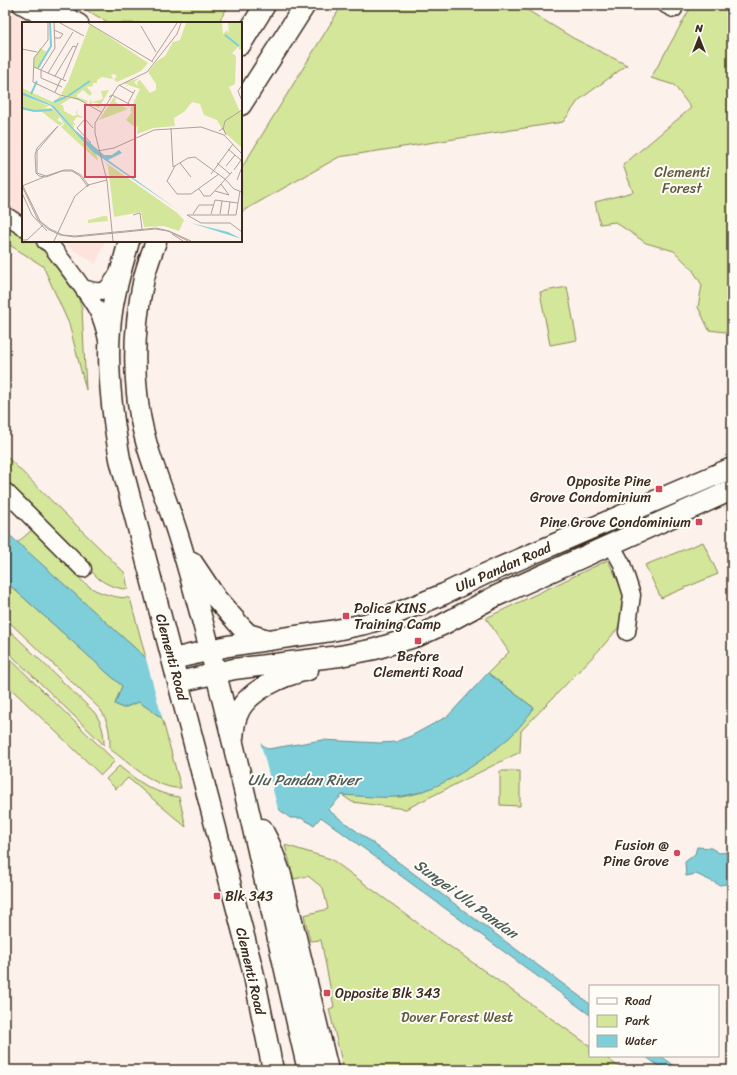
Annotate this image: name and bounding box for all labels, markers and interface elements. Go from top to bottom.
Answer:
north arrow [679,18,719,58]
text: N [694,19,703,38]
inset map [22,22,242,242]
park label: Clementi Forest [654,160,711,201]
place label: Opposite Pine Grove Condominium [530,469,651,510]
marker: Opposite Pine Grove Condominium [654,484,664,494]
place label: Pine Grove Condominium [540,510,691,535]
marker: Pine Grove Condominium [694,517,704,527]
street label: Ulu Pandan Road [451,534,557,600]
place label: Police KINS Training Camp [354,596,441,637]
street label: Clementi Road [148,611,196,705]
marker: Police KINS Training Camp [341,611,351,621]
marker: Before Clementi Road [413,636,423,646]
place label: Before Clementi Road [373,644,464,685]
water label: Ulu Pandan River [248,767,363,793]
place label: Fusion @ Pine Grove [603,833,669,874]
marker: Fusion @ Pine Grove [672,848,682,858]
water label: Sungei Ulu Pandan [408,852,525,947]
place label: Blk 343 [225,884,273,909]
marker: Blk 343 [212,891,222,901]
street label: Clementi Road [228,925,273,1019]
place label: Opposite Blk 343 [335,981,440,1006]
legend [589,985,719,1057]
marker: Opposite Blk 343 [322,988,332,998]
text: Road [625,990,652,1012]
park label: Dover Forest West [401,1005,513,1030]
text: Park [625,1010,650,1032]
text: Water [625,1030,658,1052]

